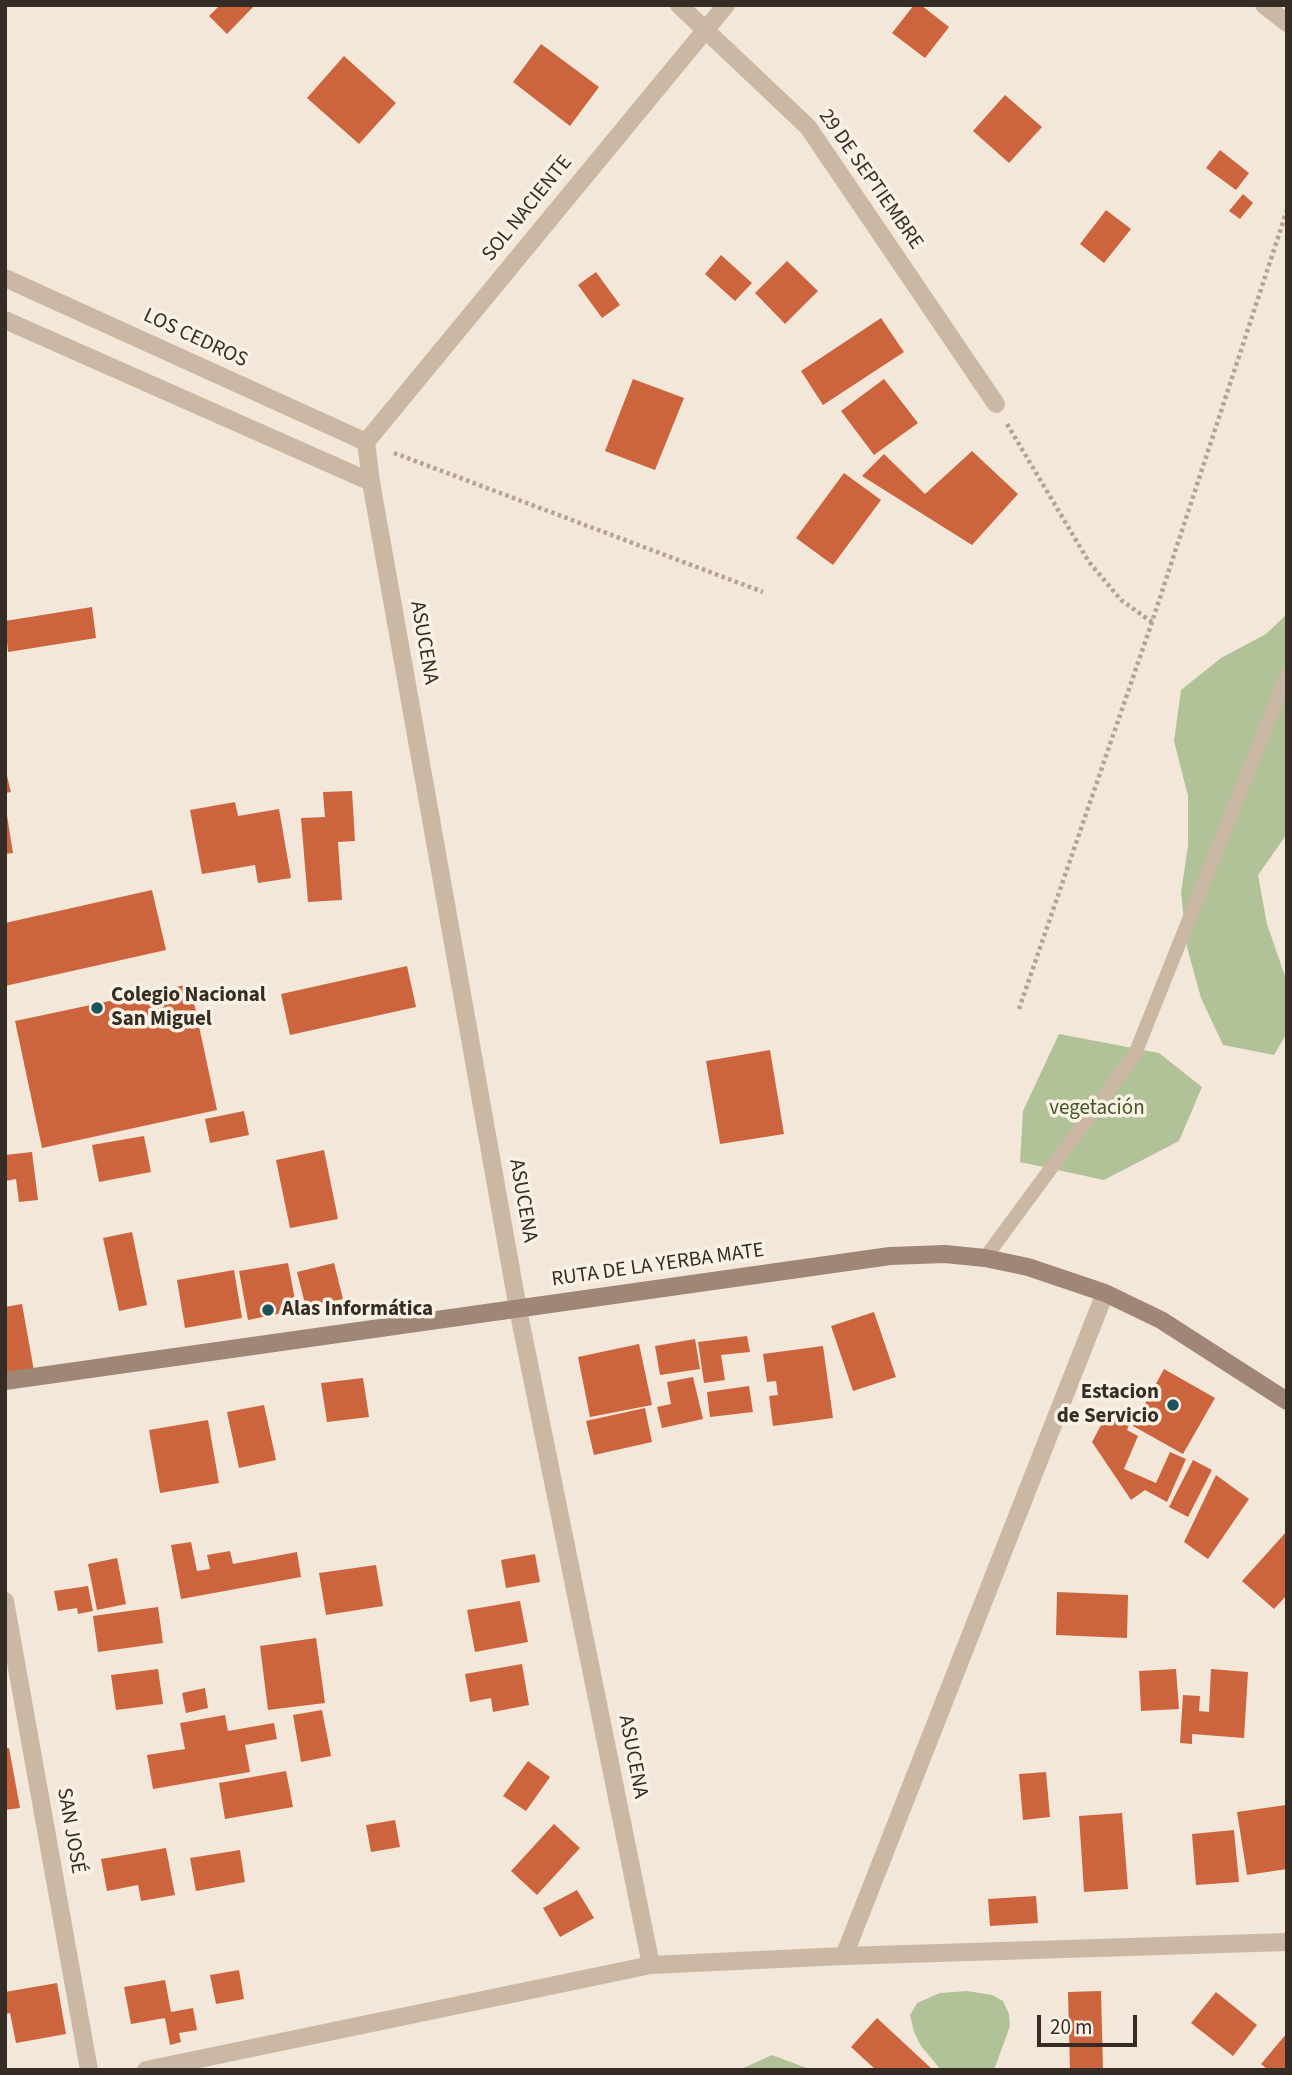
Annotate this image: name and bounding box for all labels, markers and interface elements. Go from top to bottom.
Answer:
street label: 29 DE SEPTIEMBRE [812,105,928,255]
street label: SOL NACIENTE [478,151,578,267]
street label: LOS CEDROS [139,304,251,374]
street label: ASUCENA [403,599,443,687]
place label: Colegio Nacional San Miguel [111,983,266,1033]
marker: Colegio Nacional San Miguel [89,1000,105,1016]
park label: vegetación [1049,1096,1145,1122]
street label: ASUCENA [502,1157,542,1245]
street label: RUTA DE LA YERBA MATE [550,1239,766,1293]
place label: Alas Informática [282,1297,433,1323]
marker: Alas Informática [260,1302,276,1318]
place label: Estacion de Servicio [1057,1380,1159,1430]
marker: Estacion de Servicio [1165,1397,1181,1413]
street label: ASUCENA [612,1713,652,1801]
street label: SAN JOSÉ [50,1786,90,1876]
scale bar [1040,2002,1140,2046]
text: 20 m [1050,2012,1092,2042]

